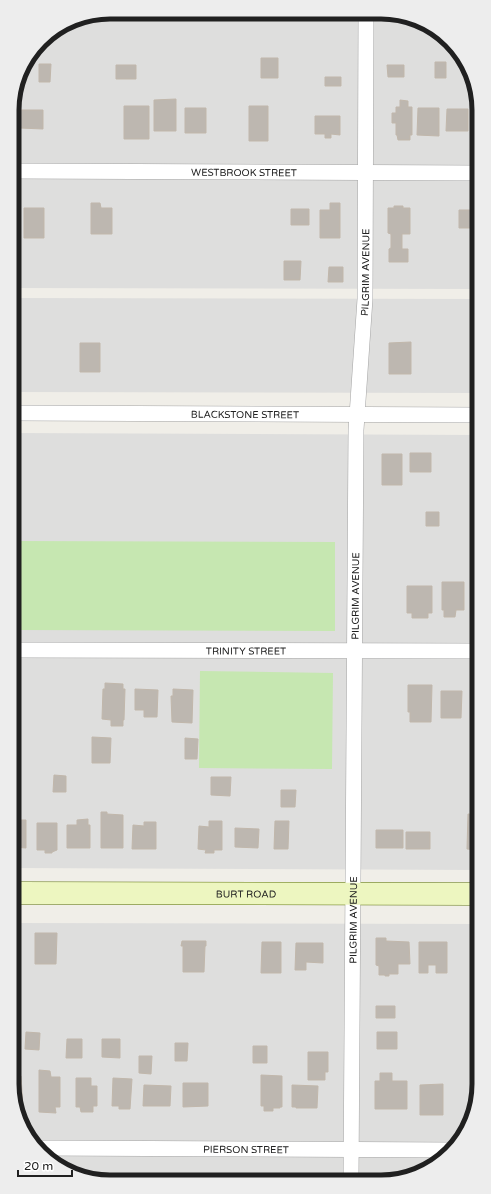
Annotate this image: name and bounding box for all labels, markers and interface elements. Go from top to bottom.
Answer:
street label: WESTBROOK STREET [191,167,297,179]
street label: PILGRIM AVENUE [359,229,372,317]
street label: BLACKSTONE STREET [191,409,299,421]
street label: PILGRIM AVENUE [350,552,362,640]
street label: TRINITY STREET [206,645,286,658]
street label: PILGRIM AVENUE [347,876,360,964]
street label: BURT ROAD [216,888,276,901]
street label: PIERSON STREET [203,1144,289,1156]
scale bar [18,1152,72,1178]
text: 20 m [24,1159,53,1173]

